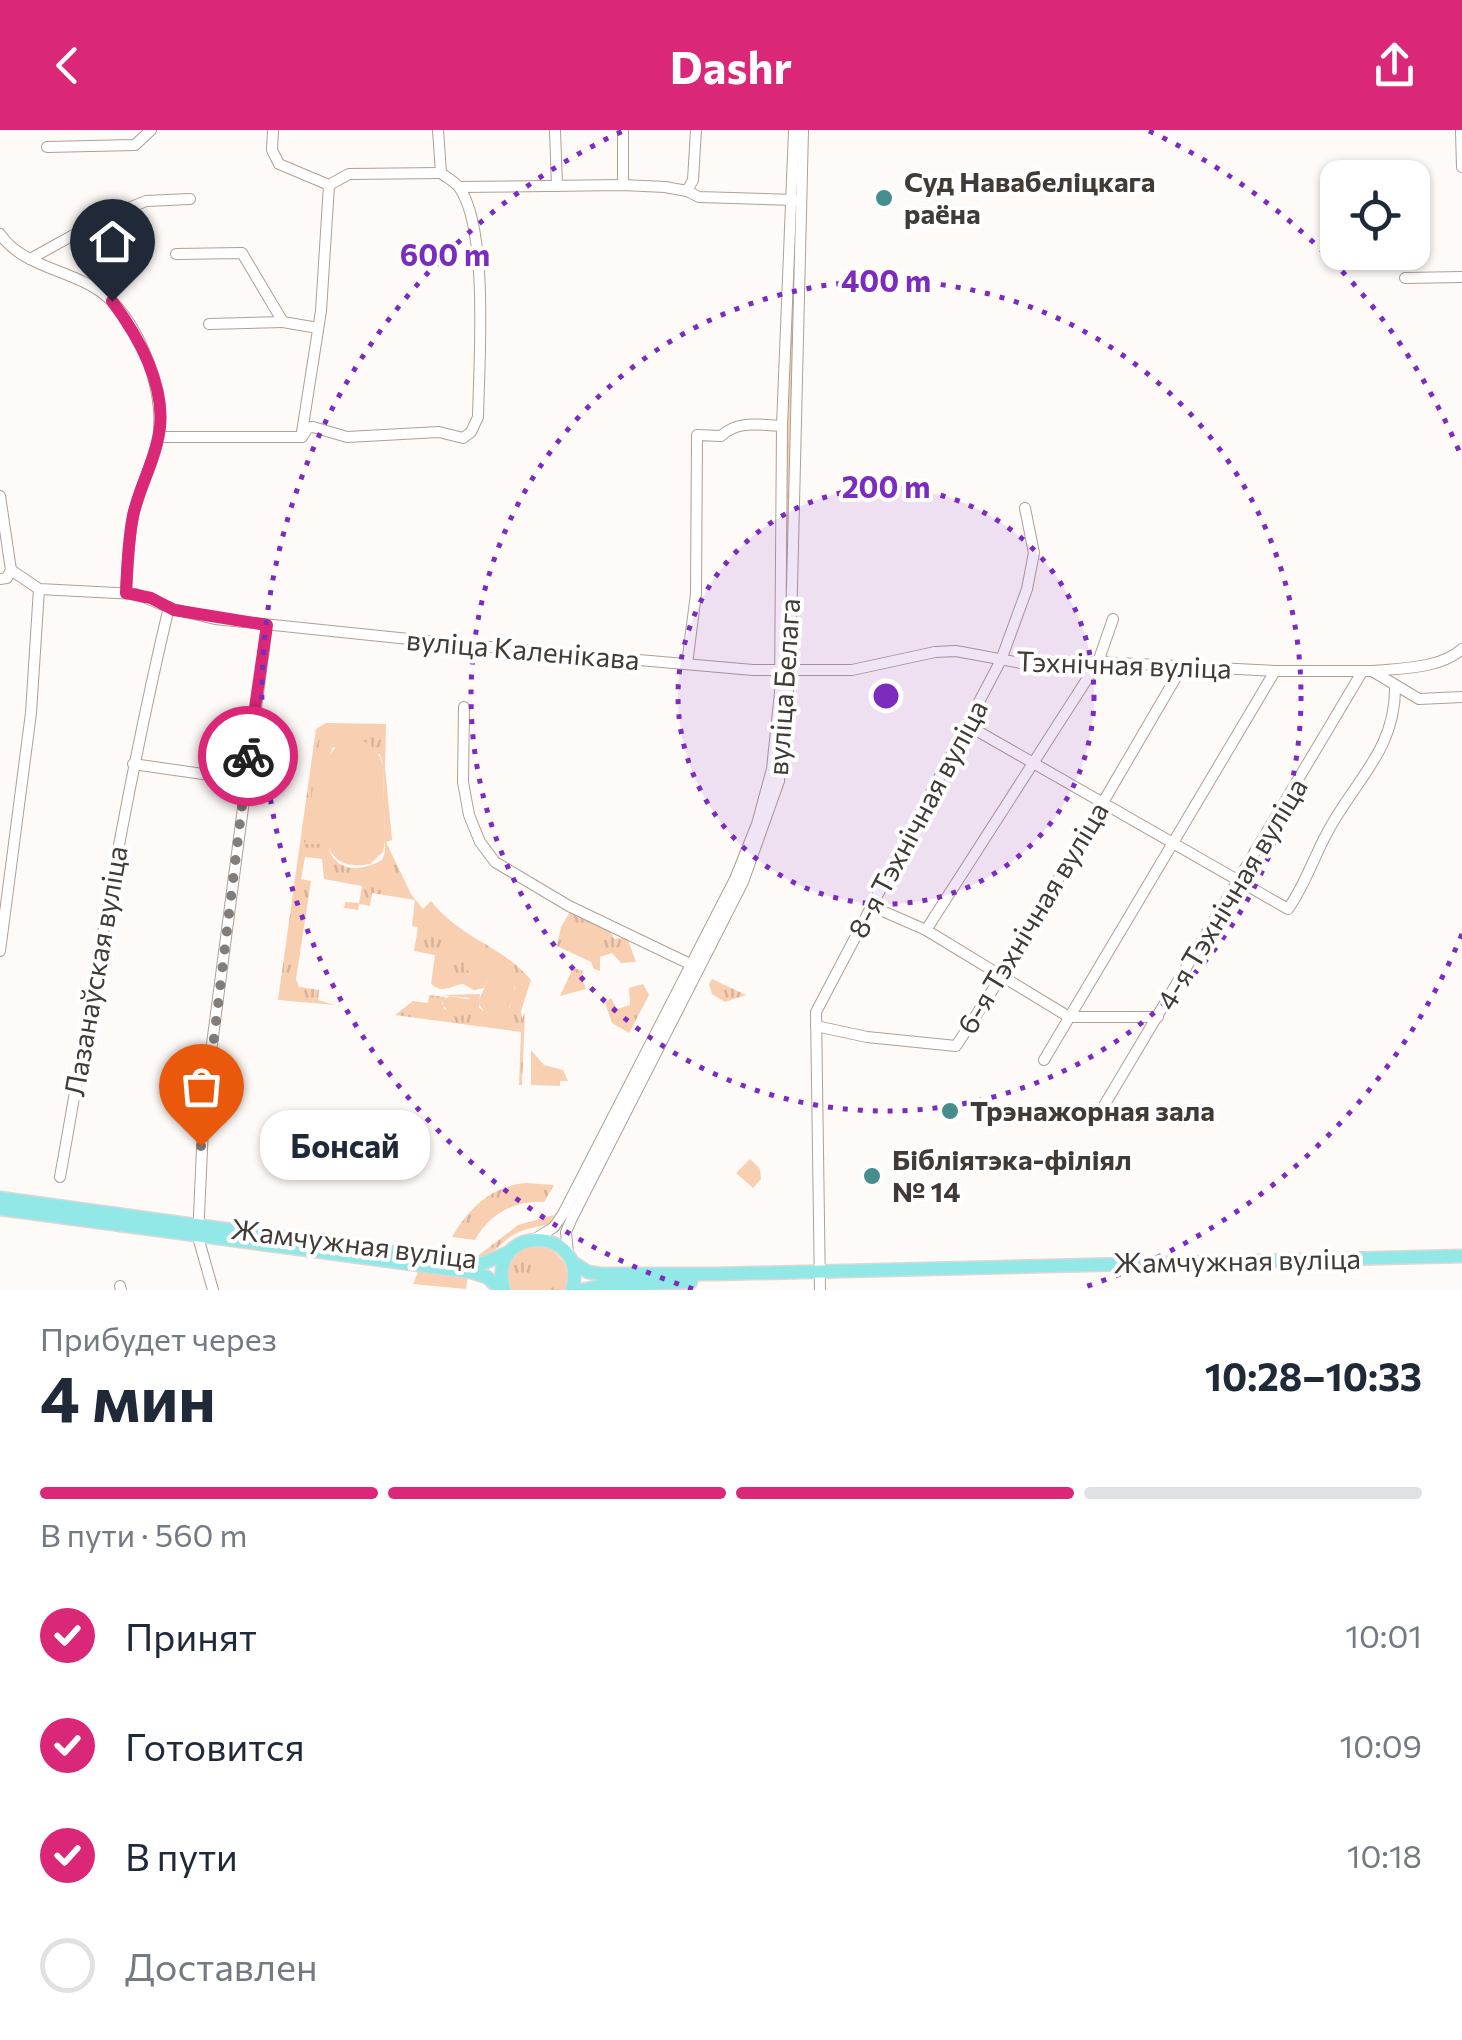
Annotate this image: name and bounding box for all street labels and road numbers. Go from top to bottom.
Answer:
street label: вуліца Белага [760,597,806,777]
street label: вуліца Каленікава [405,622,641,676]
street label: Тэхнічная вуліца [1016,643,1232,685]
street label: 8-я Тэхнічная вуліца [840,694,994,943]
street label: 4-я Тэхнічная вуліца [1149,771,1314,1015]
street label: 6-я Тэхнічная вуліца [949,795,1115,1040]
street label: Лазанаўская вуліца [56,843,134,1099]
street label: Жамчужная вуліца [229,1211,479,1275]
street label: Жамчужная вуліца [1113,1241,1361,1279]

